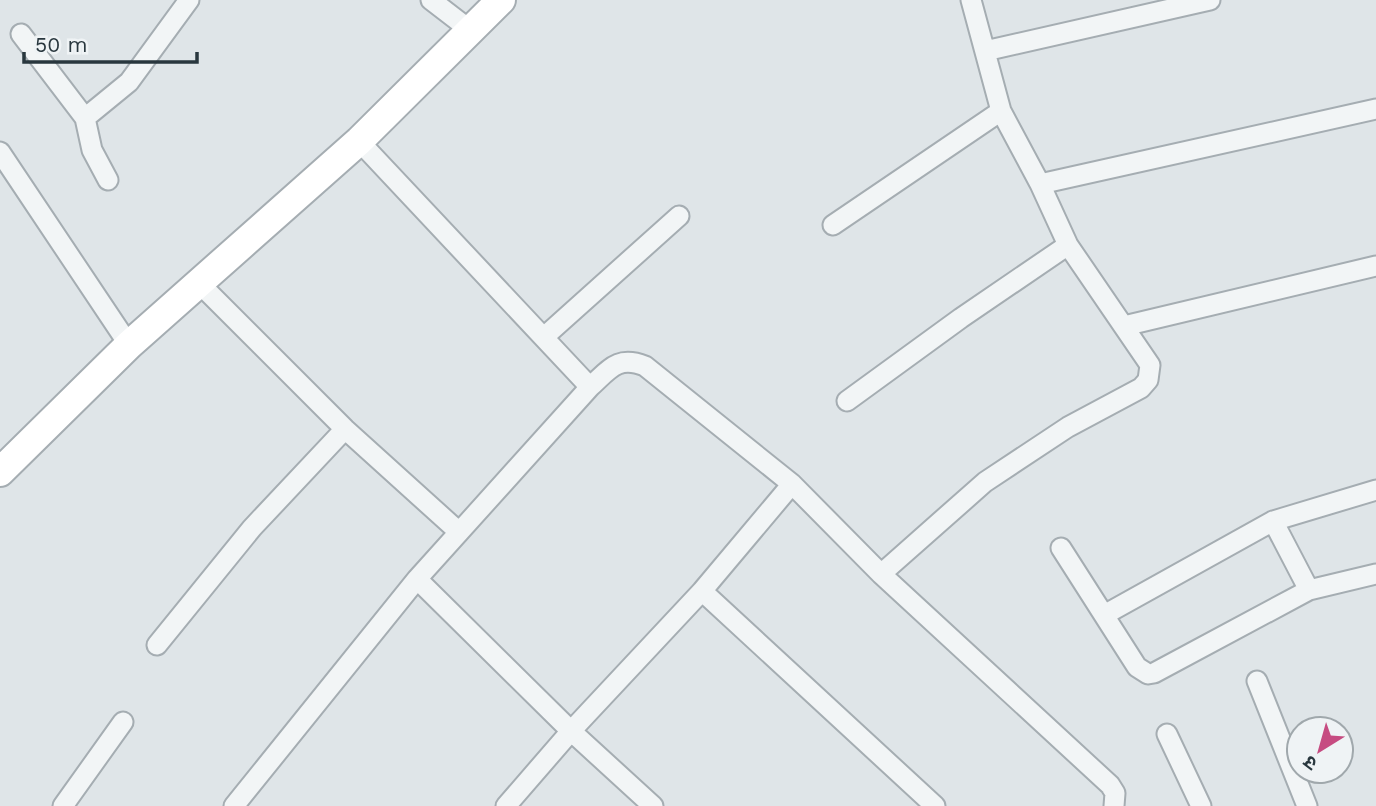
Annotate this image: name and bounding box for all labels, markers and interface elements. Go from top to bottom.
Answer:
scale bar [24,21,198,65]
text: 50 m [35,32,87,57]
north arrow [1285,715,1355,785]
text: उ [1298,750,1321,776]

